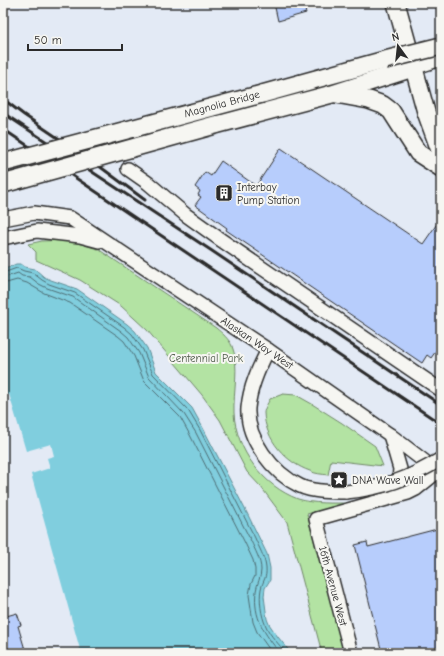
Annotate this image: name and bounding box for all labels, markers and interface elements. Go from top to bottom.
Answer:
scale bar [28,26,122,52]
north arrow [378,26,418,66]
text: N [390,30,401,44]
text: 50 m [34,33,62,47]
street label: Magnolia Bridge [183,88,262,120]
place label: Interbay Pump Station [237,181,300,207]
building icon: Interbay Pump Station [214,183,234,203]
street label: Alaskan Way West [218,314,296,373]
park label: Centennial Park [169,352,244,365]
place icon: DNA Wave Wall [329,470,349,490]
place label: DNA Wave Wall [352,474,424,487]
street label: 16th Avenue West [316,545,350,628]

